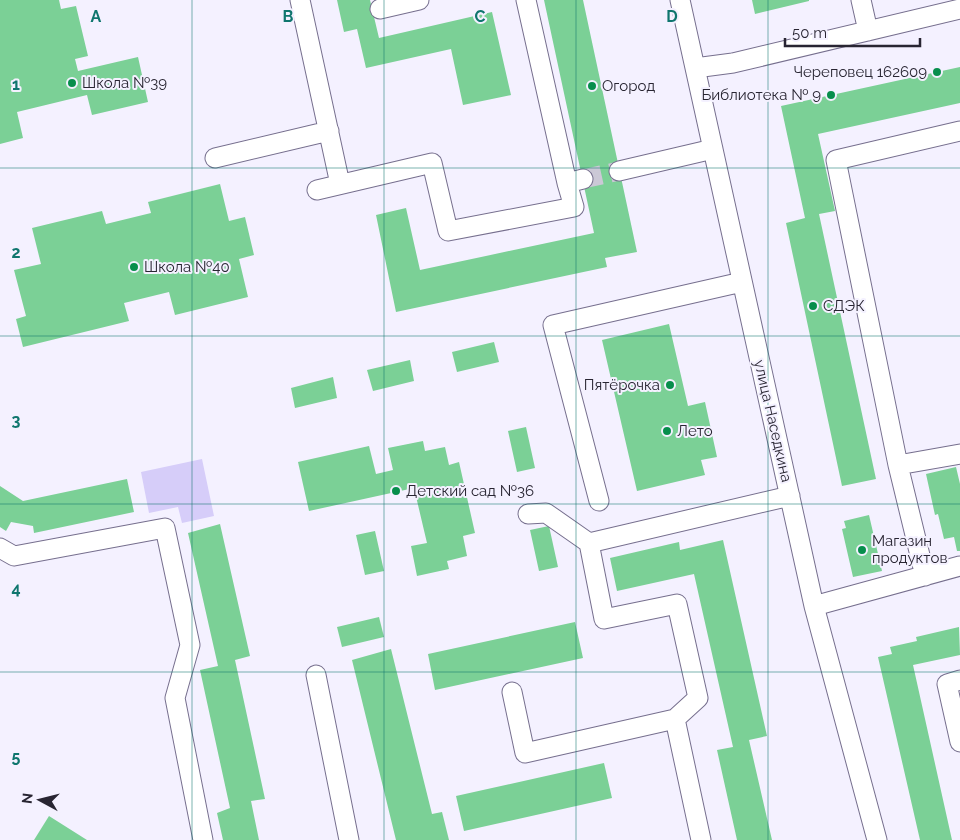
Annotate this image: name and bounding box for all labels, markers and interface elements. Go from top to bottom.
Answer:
text: A [91,7,102,26]
text: B [283,7,294,26]
text: C [475,7,486,26]
text: D [666,7,678,26]
scale bar [785,15,920,47]
text: 50 m [792,24,827,42]
place label: Череповец 162609 [793,63,927,81]
marker: Череповец 162609 [931,66,943,78]
place label: Школа №39 [82,74,167,92]
text: 1 [12,75,20,94]
marker: Школа №39 [66,77,78,89]
place label: Огород [602,77,655,95]
marker: Огород [586,80,598,92]
place label: Библиотека № 9 [701,86,821,104]
marker: Библиотека № 9 [825,89,837,101]
text: 2 [11,243,21,262]
place label: Школа №40 [144,258,230,276]
marker: Школа №40 [128,261,140,273]
place label: СДЭК [823,297,865,315]
marker: СДЭК [807,300,819,312]
street label: улица Наседкина [750,358,796,484]
place label: Пятёрочка [584,376,660,394]
marker: Пятёрочка [664,379,676,391]
text: 3 [12,411,21,430]
place label: Лето [677,422,713,440]
marker: Лето [661,425,673,437]
place label: Детский сад №36 [406,482,534,500]
marker: Детский сад №36 [390,485,402,497]
place label: Магазин продуктов [872,532,947,567]
marker: Магазин продуктов [856,544,868,556]
text: 4 [11,579,21,598]
text: 5 [12,747,21,766]
north arrow [15,775,65,825]
text: N [19,792,36,805]

